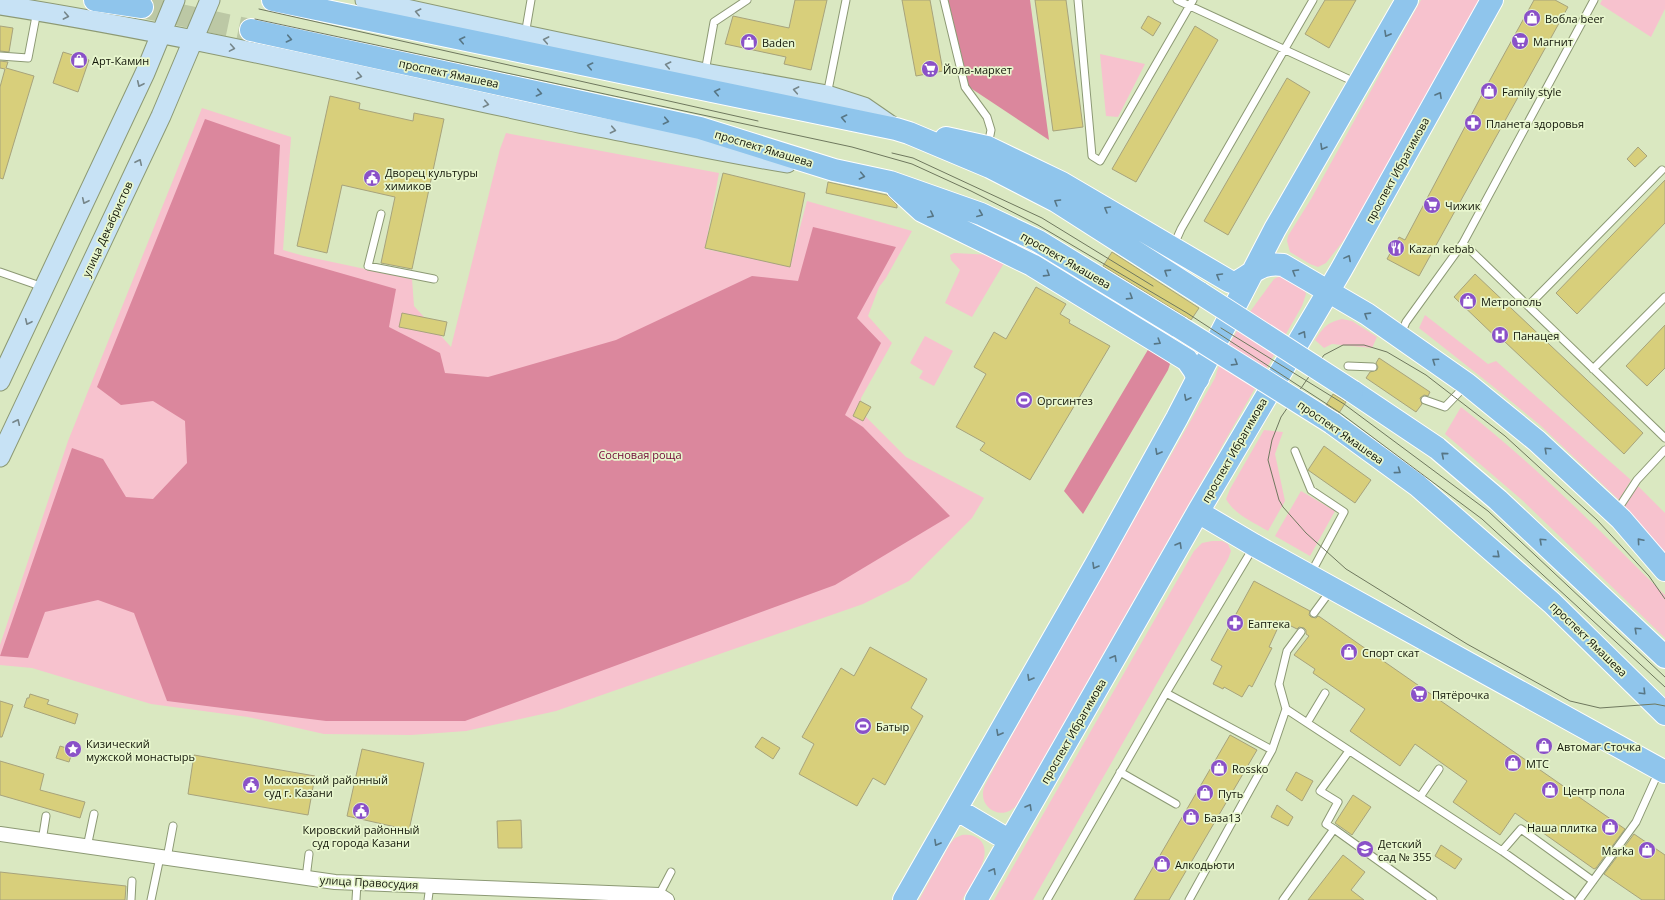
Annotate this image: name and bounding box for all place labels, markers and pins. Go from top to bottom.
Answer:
shop icon: Вобла beer [1522,8,1542,28]
place label: Вобла beer [1545,11,1605,26]
supermarket icon: Магнит [1510,31,1530,51]
shop icon: Baden [739,32,759,52]
place label: Магнит [1533,34,1573,49]
place label: Baden [762,35,795,50]
shop icon: Арт-Камин [69,50,89,70]
place label: Арт-Камин [92,53,149,68]
supermarket icon: Йола-маркет [920,59,940,79]
place label: Йола-маркет [943,62,1012,77]
shop icon: Family style [1479,81,1499,101]
place label: Family style [1502,84,1562,99]
pharmacy icon: Планета здоровья [1463,113,1483,133]
place label: Планета здоровья [1486,116,1584,131]
place label: Дворец культуры химиков [385,165,478,193]
public building icon: Дворец культуры химиков [362,168,382,188]
supermarket icon: Чижик [1422,195,1442,215]
place label: Чижик [1445,198,1481,213]
restaurant icon: Kazan kebab [1386,238,1406,258]
place label: Kazan kebab [1409,241,1475,256]
shop icon: Метрополь [1458,291,1478,311]
place label: Метрополь [1481,294,1542,309]
hospital icon: Панацея [1490,325,1510,345]
place label: Панацея [1513,328,1559,343]
sports icon: Оргсинтез [1014,390,1034,410]
place label: Оргсинтез [1037,393,1093,408]
pharmacy icon: Еаптека [1225,613,1245,633]
place label: Еаптека [1248,616,1290,631]
shop icon: Спорт скат [1339,642,1359,662]
place label: Спорт скат [1362,645,1419,660]
supermarket icon: Пятёрочка [1409,684,1429,704]
place label: Пятёрочка [1432,687,1489,702]
sports icon: Батыр [853,716,873,736]
place label: Батыр [876,719,909,734]
place label: Кизический мужской монастырь [86,736,195,764]
shop icon: Автомаг Сточка [1534,736,1554,756]
place icon: Кизический мужской монастырь [63,739,83,759]
place label: Автомаг Сточка [1557,739,1641,754]
shop icon: МТС [1503,753,1523,773]
place label: МТС [1526,756,1549,771]
shop icon: Rossko [1209,758,1229,778]
place label: Rossko [1232,761,1269,776]
place label: Московский районный суд г. Казани [264,772,388,800]
public building icon: Московский районный суд г. Казани [241,775,261,795]
shop icon: Центр пола [1540,780,1560,800]
shop icon: Путь [1195,783,1215,803]
place label: Центр пола [1563,783,1625,798]
place label: Путь [1218,786,1243,801]
public building icon: Кировский районный суд города Казани [351,801,371,821]
shop icon: База13 [1181,807,1201,827]
place label: База13 [1204,810,1241,825]
shop icon: Наша плитка [1600,817,1620,837]
place label: Наша плитка [1527,820,1597,835]
place label: Кировский районный суд города Казани [303,822,419,850]
place label: Детский сад № 355 [1378,836,1432,864]
school or university icon: Детский сад № 355 [1355,839,1375,859]
shop icon: Marka [1637,840,1657,860]
place label: Marka [1602,843,1634,858]
shop icon: Алкодьюти [1152,854,1172,874]
place label: Алкодьюти [1175,857,1235,872]

